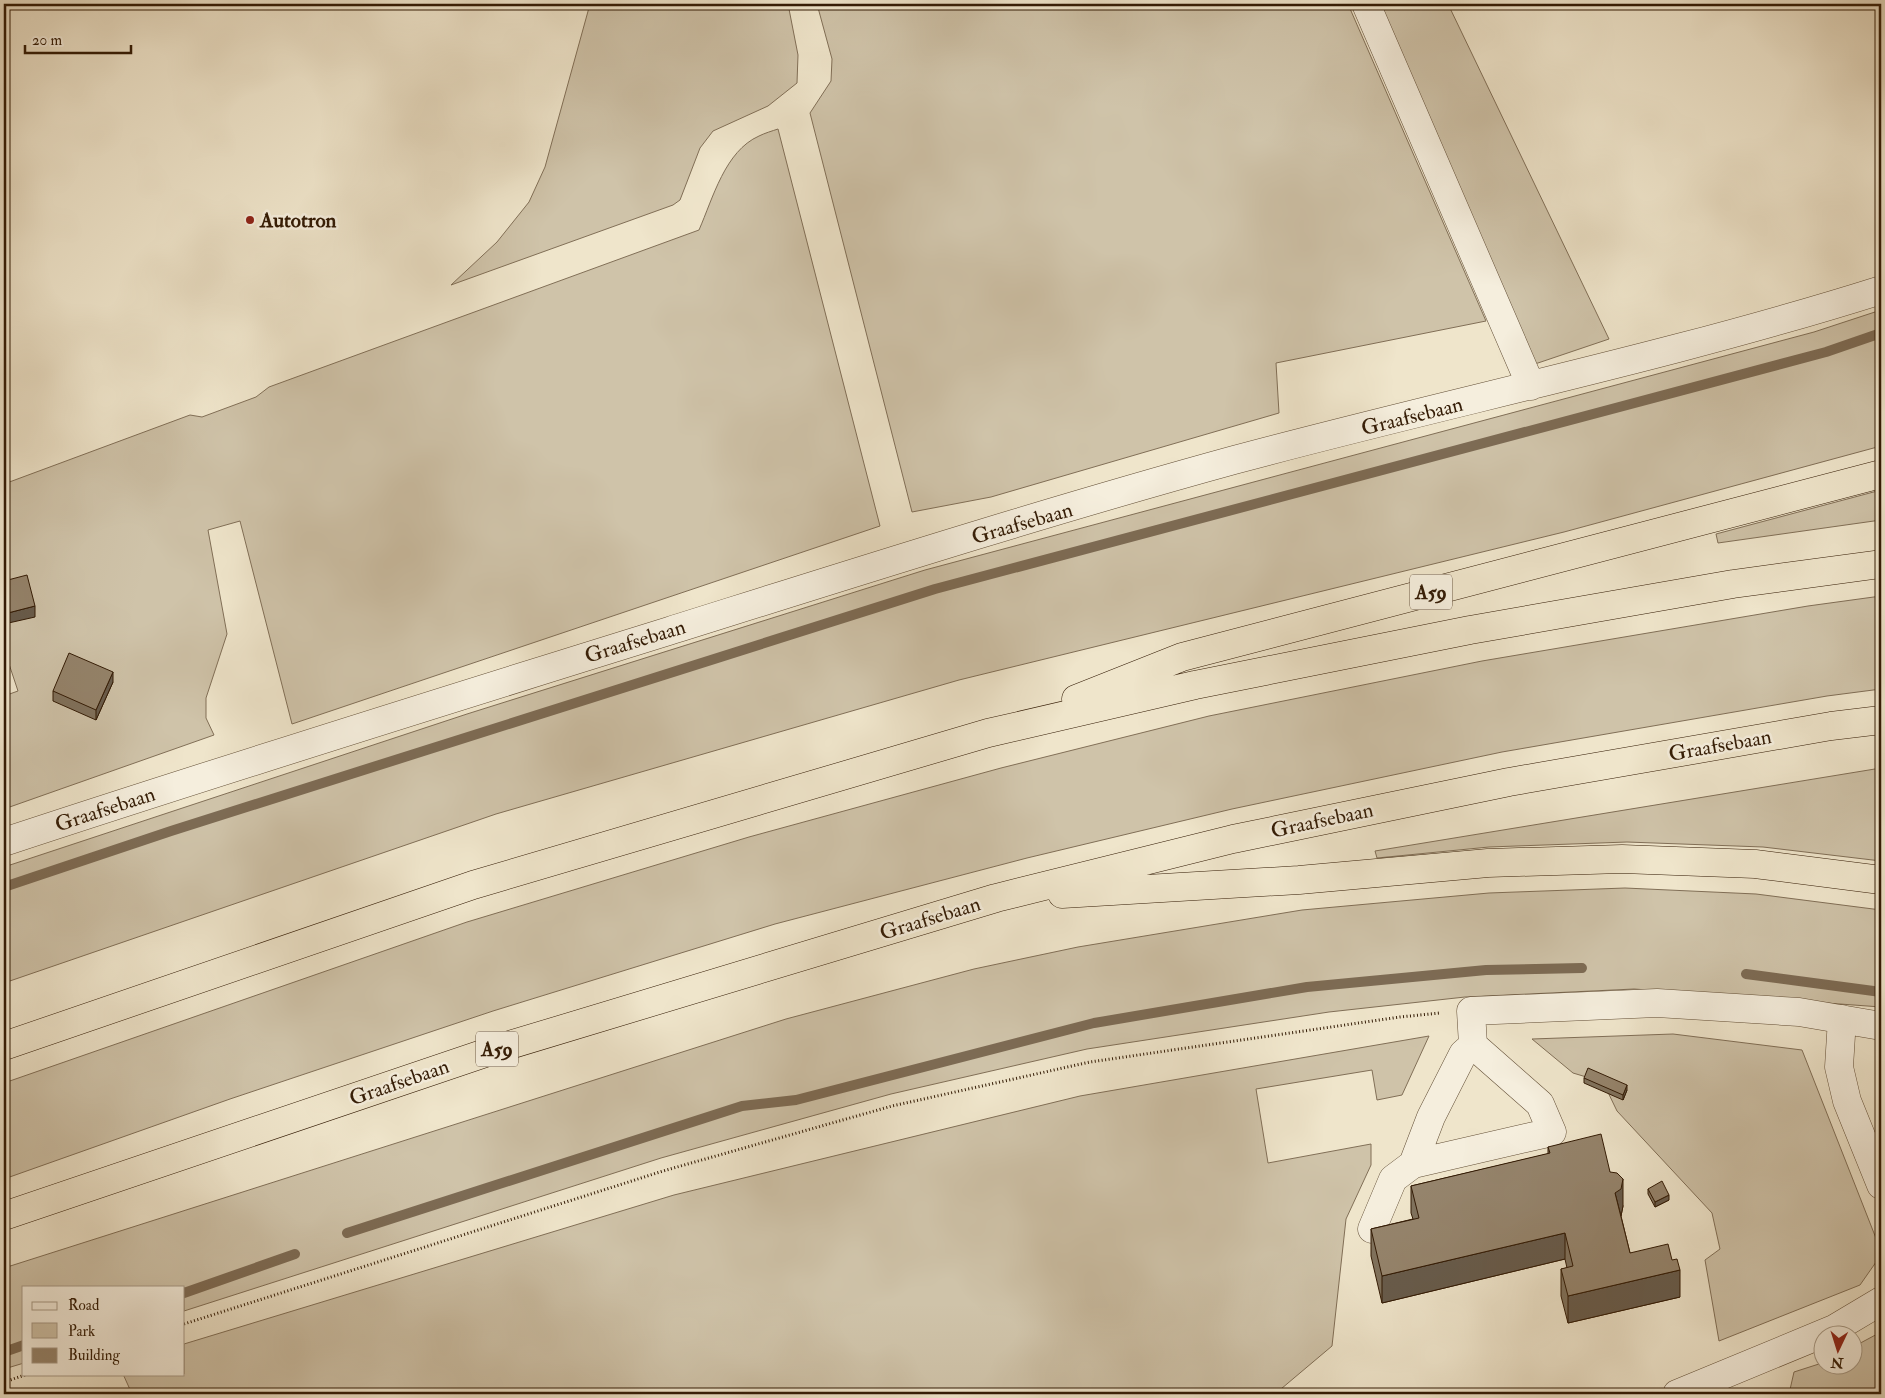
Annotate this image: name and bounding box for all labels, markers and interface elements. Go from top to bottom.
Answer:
scale bar [25,22,131,54]
text: 20 m [32,31,62,50]
place label: Autotron [259,207,337,234]
marker: Autotron [244,214,256,226]
street label: Graafsebaan [1358,391,1466,442]
street label: Graafsebaan [968,496,1076,551]
road number: A59 [1410,574,1452,610]
street label: Graafsebaan [582,613,689,670]
street label: Graafsebaan [1667,723,1774,768]
street label: Graafsebaan [52,781,159,838]
street label: Graafsebaan [1268,796,1376,844]
street label: Graafsebaan [877,890,984,947]
road number: A59 [476,1032,518,1066]
street label: Graafsebaan [346,1053,453,1112]
legend [22,1286,185,1376]
text: Road [68,1296,100,1315]
text: Park [68,1322,95,1341]
north arrow [1812,1326,1862,1376]
text: Building [68,1346,120,1365]
text: N [1830,1354,1845,1371]

